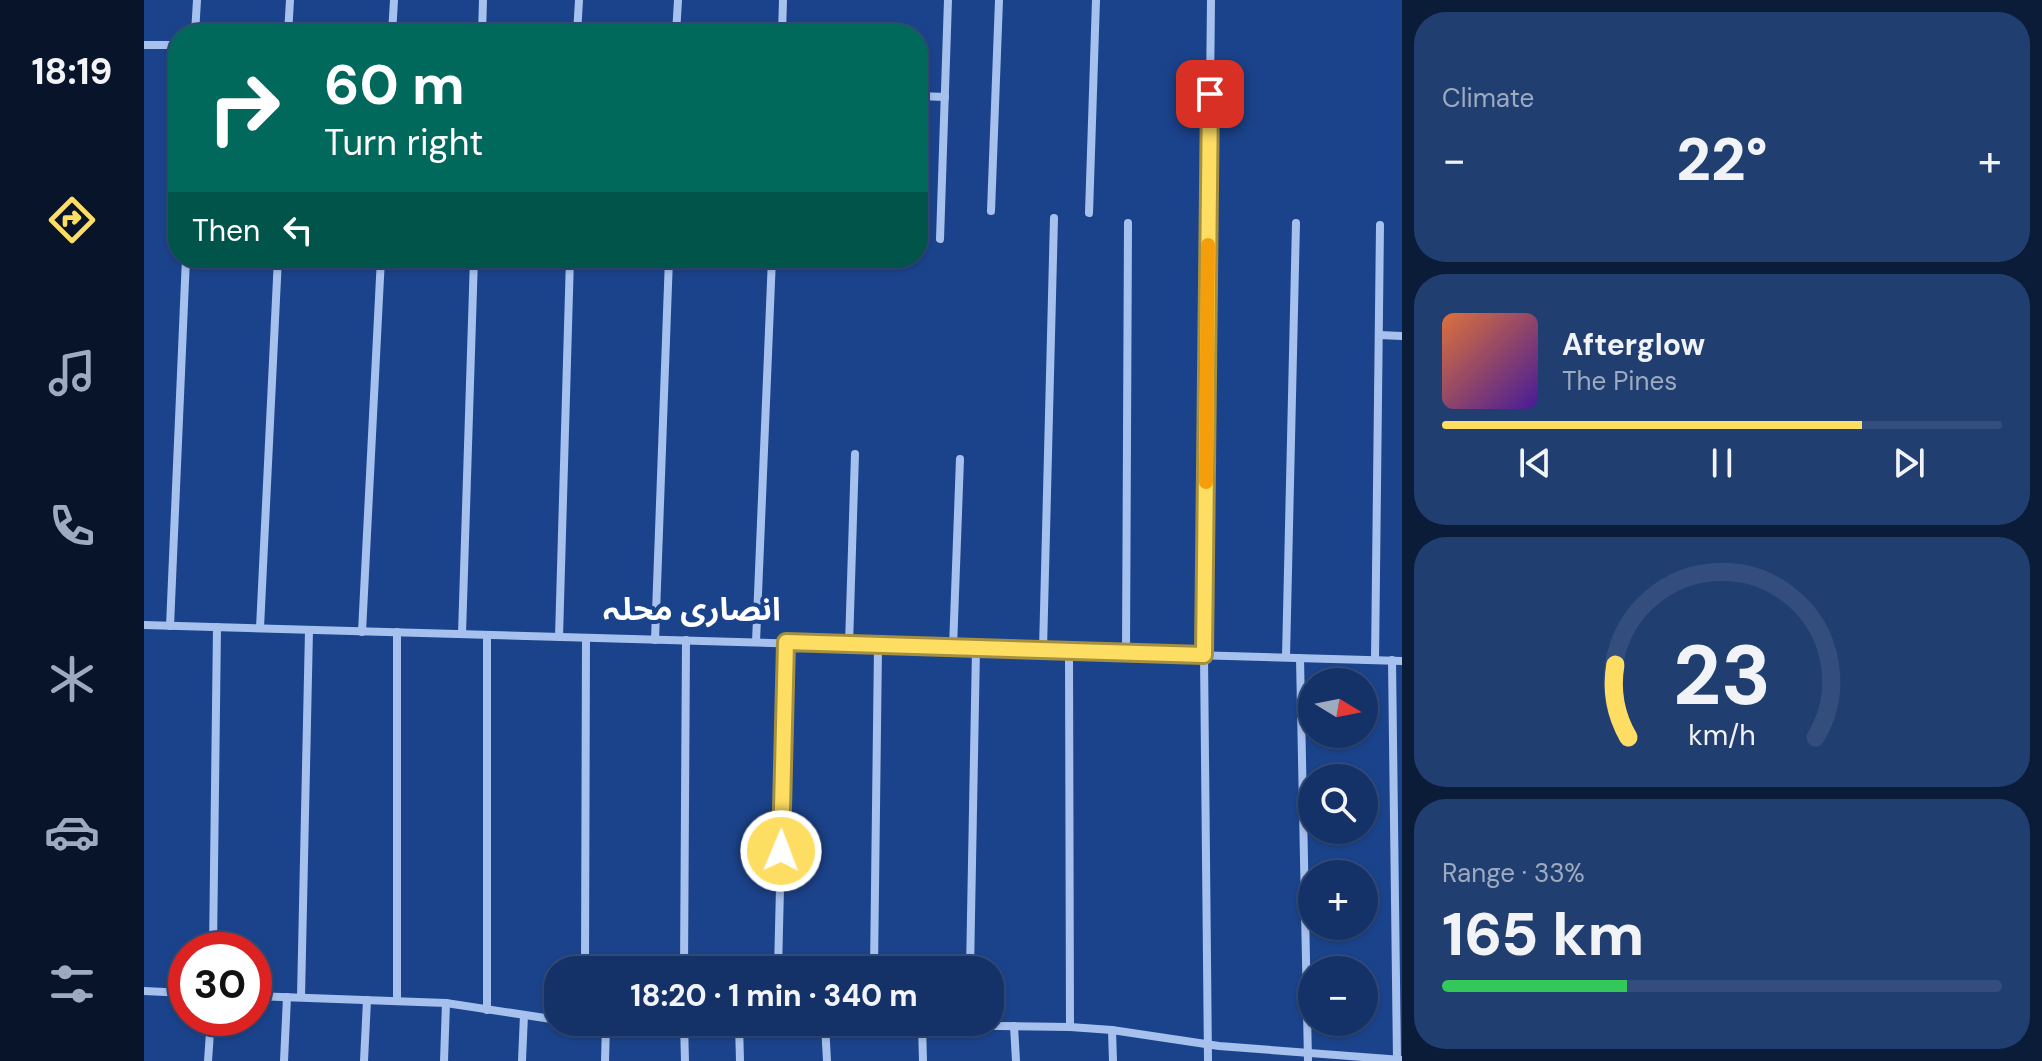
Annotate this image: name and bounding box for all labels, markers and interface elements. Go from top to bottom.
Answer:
text: 18:19 [31,48,113,95]
text: 60 m [324,48,465,121]
icon: right [192,56,296,160]
pin [1176,60,1244,128]
icon: arrive [1188,72,1232,116]
text: Climate [1442,81,1534,115]
text: Turn right [324,119,483,166]
text: 22° [1676,120,1768,199]
text: − [1442,131,1466,189]
text: + [1978,131,2002,189]
icon: directions [44,192,100,248]
icon: left [276,208,320,252]
text: Then [192,211,260,250]
text: Afterglow [1562,325,1705,364]
icon: music [44,345,100,401]
text: The Pines [1562,364,1677,398]
icon: previous [1513,441,1557,485]
icon: pause [1700,441,1744,485]
icon: next [1887,441,1931,485]
icon: phone [44,498,100,554]
district label: انصاری محلہ [603,588,781,630]
text: 23 [1673,620,1771,729]
icon: climate [44,651,100,707]
north arrow [1298,668,1378,748]
map controls [1298,668,1378,1036]
text: km/h [1688,717,1756,754]
button: search [1298,764,1378,844]
icon: car [44,804,100,860]
position arrow [739,809,823,893]
text: Range · 33% [1442,856,1585,890]
button: + [1298,860,1378,940]
text: 165 km [1442,895,1644,974]
speed limit sign: 30 [168,932,272,1036]
icon: filters [44,956,100,1012]
button: − [1298,956,1378,1036]
text: 18:20 · 1 min · 340 m [630,976,918,1015]

